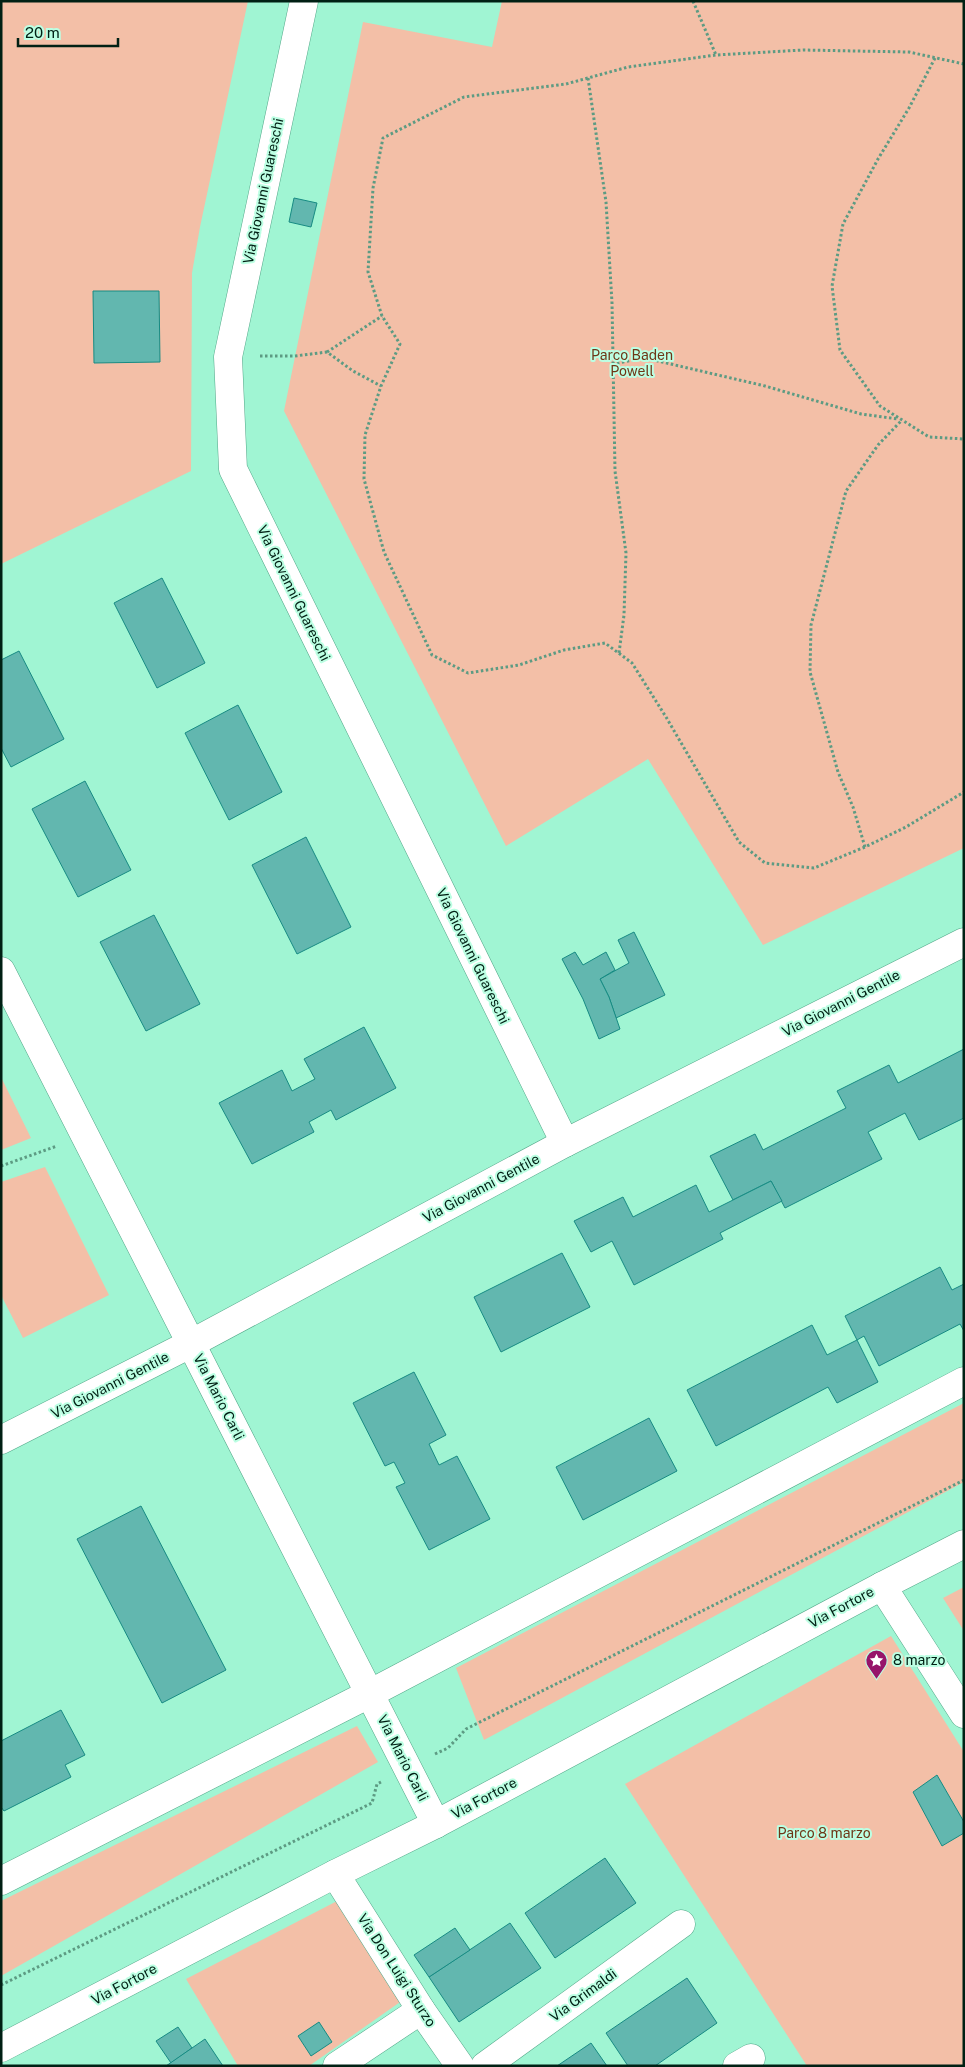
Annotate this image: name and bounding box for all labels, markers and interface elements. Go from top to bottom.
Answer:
scale bar [18,15,118,47]
text: 20 m [25,24,60,41]
street label: Via Giovanni Guareschi [240,117,286,265]
park label: Parco Baden Powell [591,347,673,379]
street label: Via Giovanni Guareschi [254,523,334,663]
street label: Via Giovanni Guareschi [433,886,513,1026]
street label: Via Giovanni Gentile [779,966,903,1040]
street label: Via Giovanni Gentile [420,1150,542,1226]
street label: Via Giovanni Gentile [48,1348,172,1422]
street label: Via Mario Carli [190,1351,248,1443]
street label: Via Fortore [806,1583,877,1631]
place icon: 8 marzo [865,1648,889,1679]
place label: 8 marzo [893,1652,946,1668]
street label: Via Mario Carli [374,1712,432,1804]
street label: Via Fortore [449,1774,520,1822]
park label: Parco 8 marzo [777,1825,871,1841]
street label: Via Don Luigi Sturzo [355,1911,440,2030]
street label: Via Fortore [89,1960,160,2008]
street label: Via Grimaldi [546,1965,620,2025]

